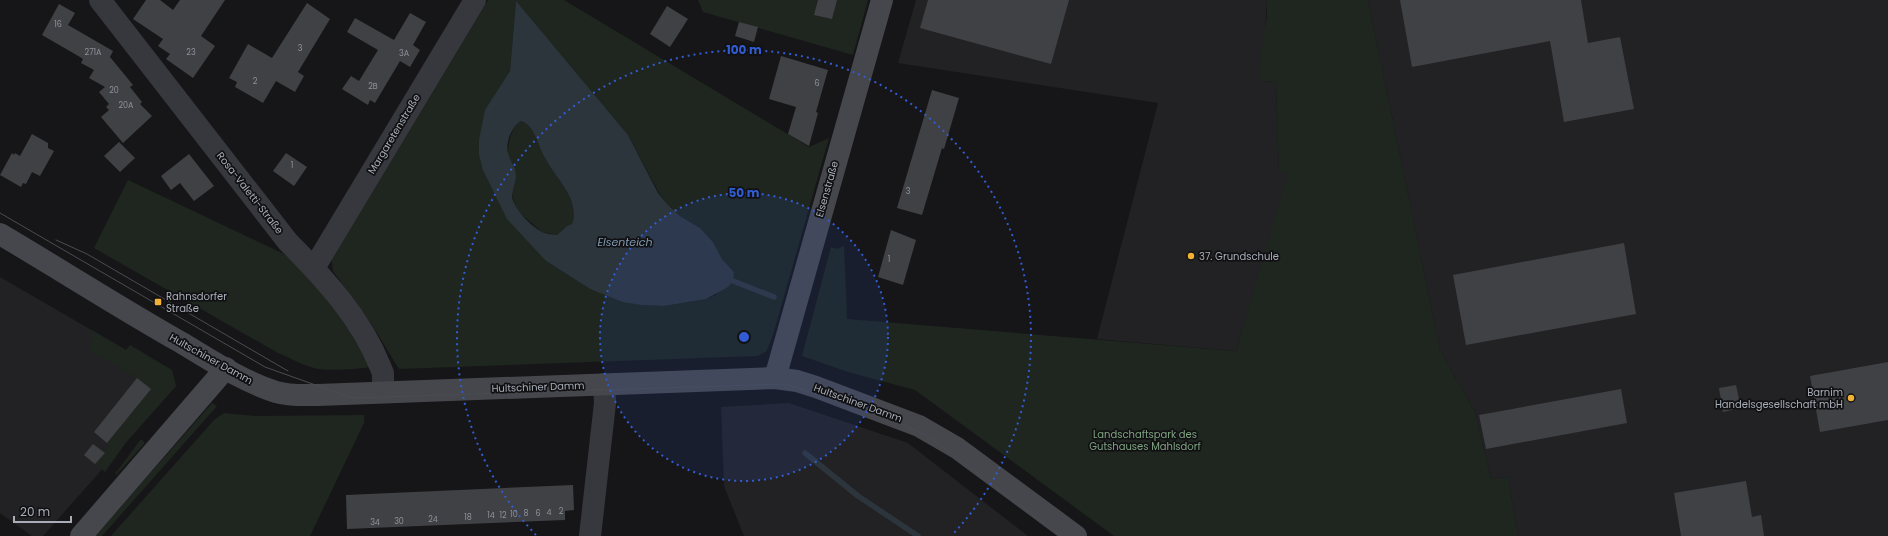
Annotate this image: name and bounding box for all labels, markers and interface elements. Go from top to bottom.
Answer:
house number: 16 [54,19,62,30]
text: 100 m [726,41,762,58]
house number: 3 [298,43,303,54]
house number: 271A [85,47,102,58]
house number: 23 [186,47,196,58]
house number: 3A [399,48,410,59]
house number: 2 [253,76,258,87]
house number: 6 [814,78,820,89]
house number: 2B [368,81,378,92]
house number: 20 [109,85,119,96]
street label: Margaretenstraße [364,91,424,177]
house number: 20A [118,100,134,111]
street label: Rosa-Valetti-Straße [213,149,287,237]
street label: Elsenstraße [812,159,842,219]
house number: 1 [291,160,293,171]
text: 50 m [729,184,760,201]
house number: 3 [906,186,911,197]
water label: Elsenteich [597,234,653,250]
place label: 37. Grundschule [1199,249,1279,264]
marker: 37. Grundschule [1186,251,1196,261]
house number: 1 [888,254,890,265]
place label: Rahnsdorfer Straße [166,289,227,316]
marker: Rahnsdorfer Straße [153,297,163,307]
street label: Hultschiner Damm [167,330,255,388]
centre of rings [737,330,751,344]
street label: Hultschiner Damm [491,378,585,396]
street label: Hultschiner Damm [812,380,904,426]
place label: Barnim Handelsgesellschaft mbH [1715,385,1843,412]
marker: Barnim Handelsgesellschaft mbH [1846,393,1856,403]
park label: Landschaftspark des Gutshauses Mahlsdorf [1089,427,1201,454]
scale bar [14,498,71,524]
text: 20 m [20,503,50,520]
house number: 2 [559,506,564,517]
house number: 4 [546,507,552,518]
house number: 8 [523,508,529,519]
house number: 6 [535,508,541,519]
house number: 10 [510,509,518,520]
house number: 14 [487,510,495,521]
house number: 12 [499,510,507,521]
house number: 18 [464,512,472,523]
house number: 24 [428,514,438,525]
house number: 30 [394,516,404,527]
house number: 34 [370,517,380,528]

